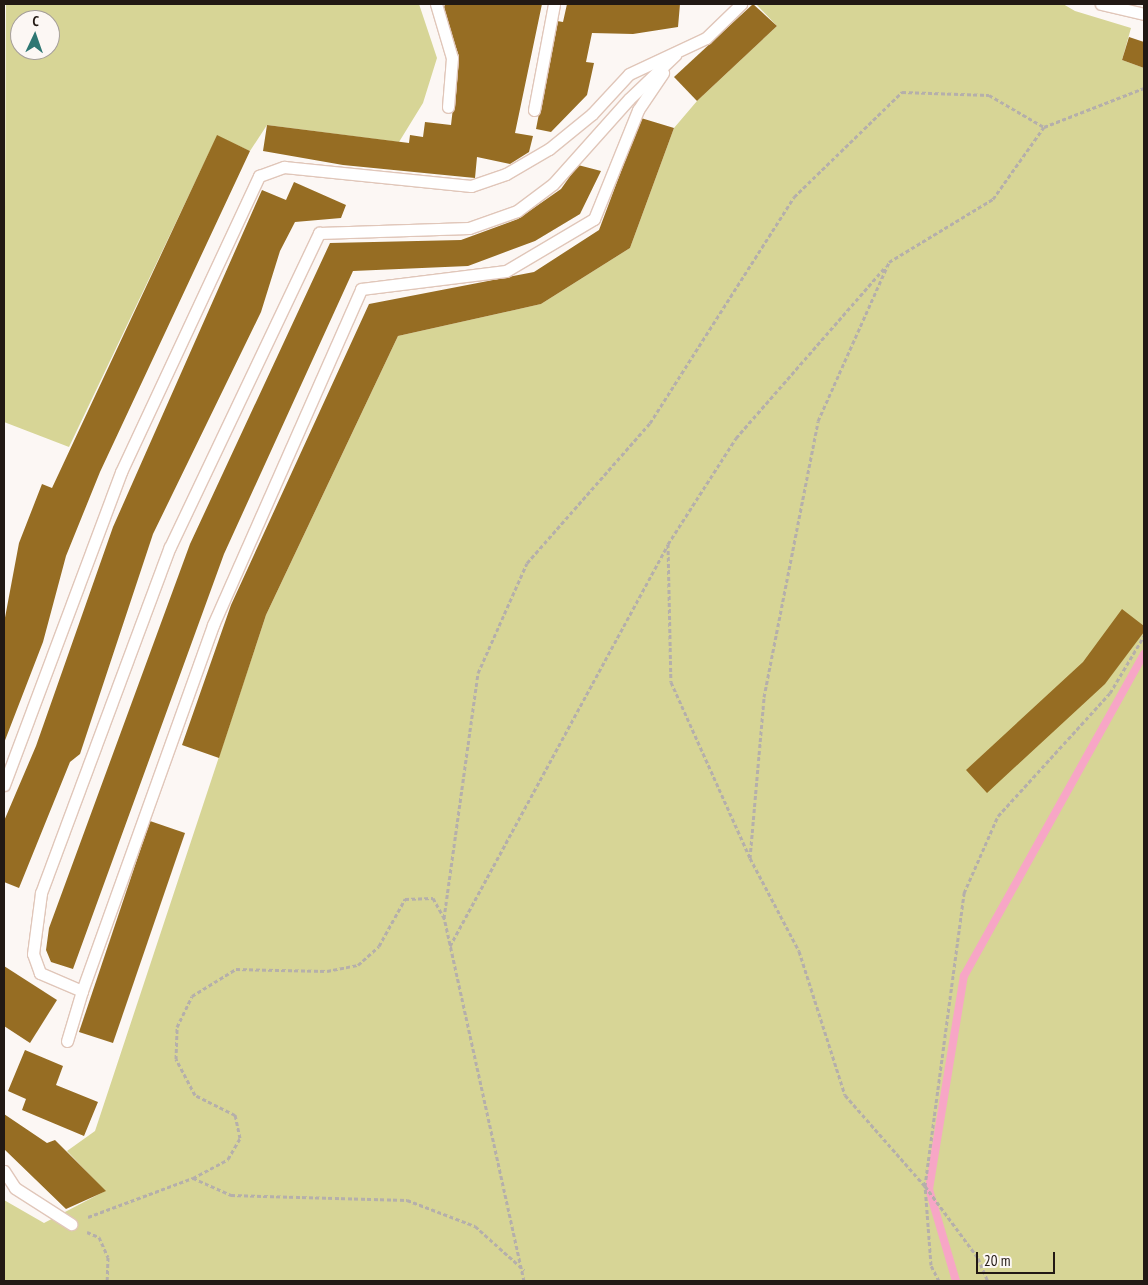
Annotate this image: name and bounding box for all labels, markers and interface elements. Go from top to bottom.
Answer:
north arrow [10,10,60,60]
text: С [32,12,39,30]
scale bar [978,1242,1057,1274]
text: 20 m [984,1251,1010,1270]

